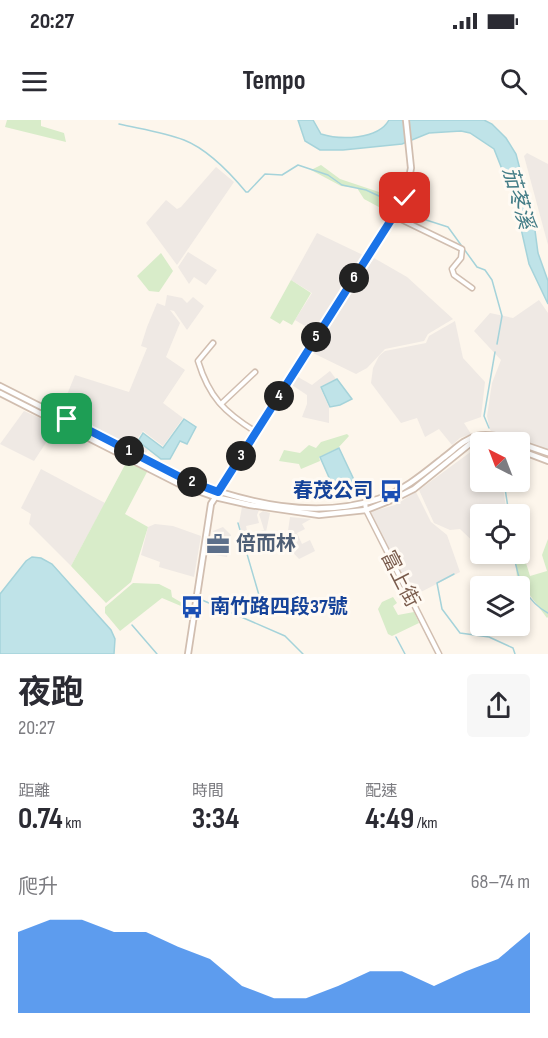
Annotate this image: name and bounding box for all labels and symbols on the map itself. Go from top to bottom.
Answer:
water label: 茄苳溪 [497,164,540,235]
pin [379,172,430,223]
pin: 6 [339,263,369,293]
pin: 5 [301,322,331,352]
pin: 4 [264,381,294,411]
pin [41,393,92,444]
north arrow [470,432,530,492]
pin: 1 [114,436,144,466]
pin: 3 [226,441,256,471]
pin: 2 [177,467,207,497]
bus stop icon: 春茂公司 [378,478,404,504]
place label: 春茂公司 [293,479,373,503]
office icon: 倍而林 [205,531,231,557]
place label: 倍而林 [236,532,296,556]
street label: 富上街 [376,547,424,611]
bus stop icon: 南竹路四段37號 [179,594,205,620]
place label: 南竹路四段37號 [210,595,348,619]

